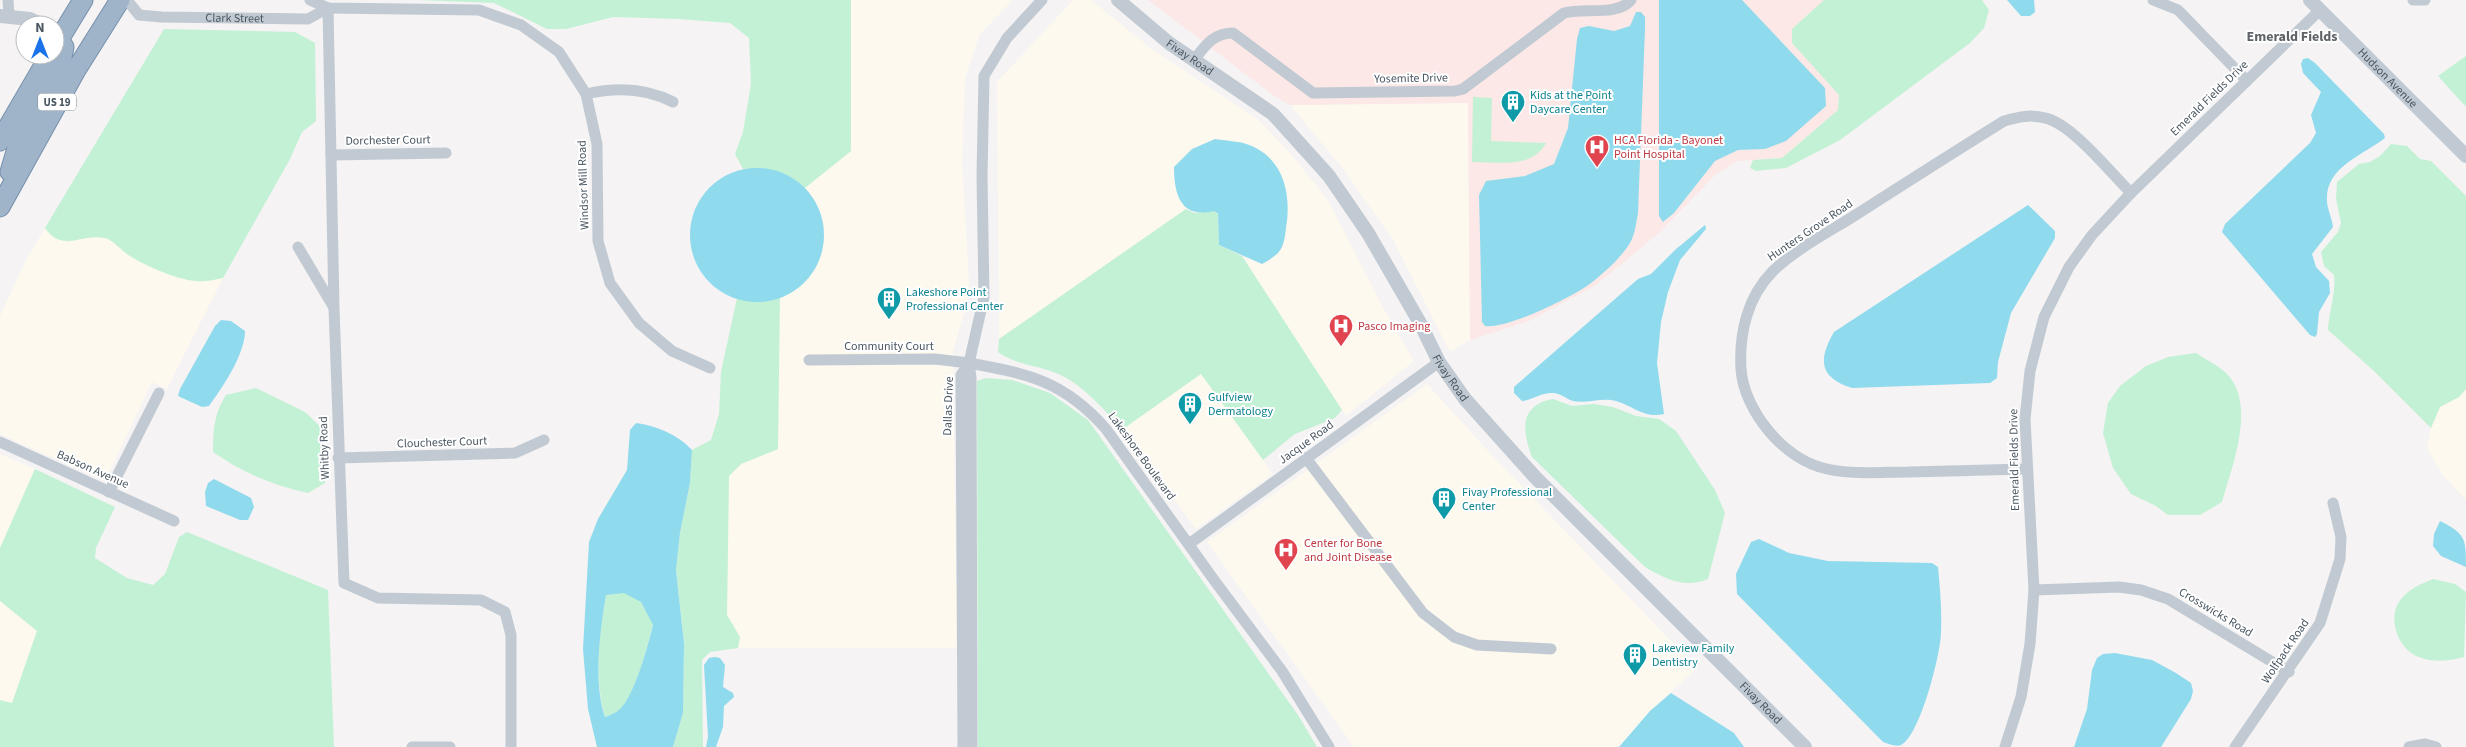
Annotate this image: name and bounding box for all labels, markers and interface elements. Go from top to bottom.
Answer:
street label: Clark Street [205,10,264,27]
north arrow [15,15,65,65]
text: N [35,18,45,38]
district label: Emerald Fields [2247,27,2337,47]
street label: Fivay Road [1162,35,1217,80]
street label: Hudson Avenue [2354,44,2421,112]
street label: Emerald Fields Drive [2167,57,2252,140]
street label: Yosemite Drive [1373,69,1448,88]
place label: Kids at the Point Daycare Center [1530,87,1612,118]
building icon: Kids at the Point Daycare Center [1500,89,1526,123]
road number: US 19 [38,94,76,110]
street label: Dorchester Court [345,131,431,150]
place label: HCA Florida - Bayonet Point Hospital [1614,132,1723,163]
hospital icon: HCA Florida - Bayonet Point Hospital [1584,134,1610,168]
street label: Windsor Mill Road [573,140,594,230]
street label: Hunters Grove Road [1764,195,1856,265]
place label: Lakeshore Point Professional Center [906,284,1004,315]
building icon: Lakeshore Point Professional Center [876,286,902,320]
hospital icon: Pasco Imaging [1328,313,1354,347]
place label: Pasco Imaging [1358,318,1430,335]
street label: Community Court [844,338,934,355]
street label: Fivay Road [1428,352,1472,405]
street label: Dallas Drive [939,376,958,436]
place label: Gulfview Dermatology [1208,389,1274,420]
building icon: Gulfview Dermatology [1177,391,1203,425]
street label: Lakeshore Boulevard [1104,409,1179,504]
street label: Emerald Fields Drive [2005,409,2024,511]
street label: Whitby Road [315,416,334,480]
street label: Jacque Road [1275,417,1337,468]
street label: Clouchester Court [397,432,487,453]
street label: Babson Avenue [54,446,132,493]
place label: Fivay Professional Center [1462,484,1552,515]
building icon: Fivay Professional Center [1431,486,1457,520]
place label: Center for Bone and Joint Disease [1304,535,1392,566]
hospital icon: Center for Bone and Joint Disease [1273,537,1299,571]
street label: Crosswicks Road [2176,584,2256,641]
street label: Wolfpack Road [2258,616,2313,687]
place label: Lakeview Family Dentistry [1652,640,1735,671]
building icon: Lakeview Family Dentistry [1622,642,1648,676]
street label: Fivay Road [1735,678,1786,728]

